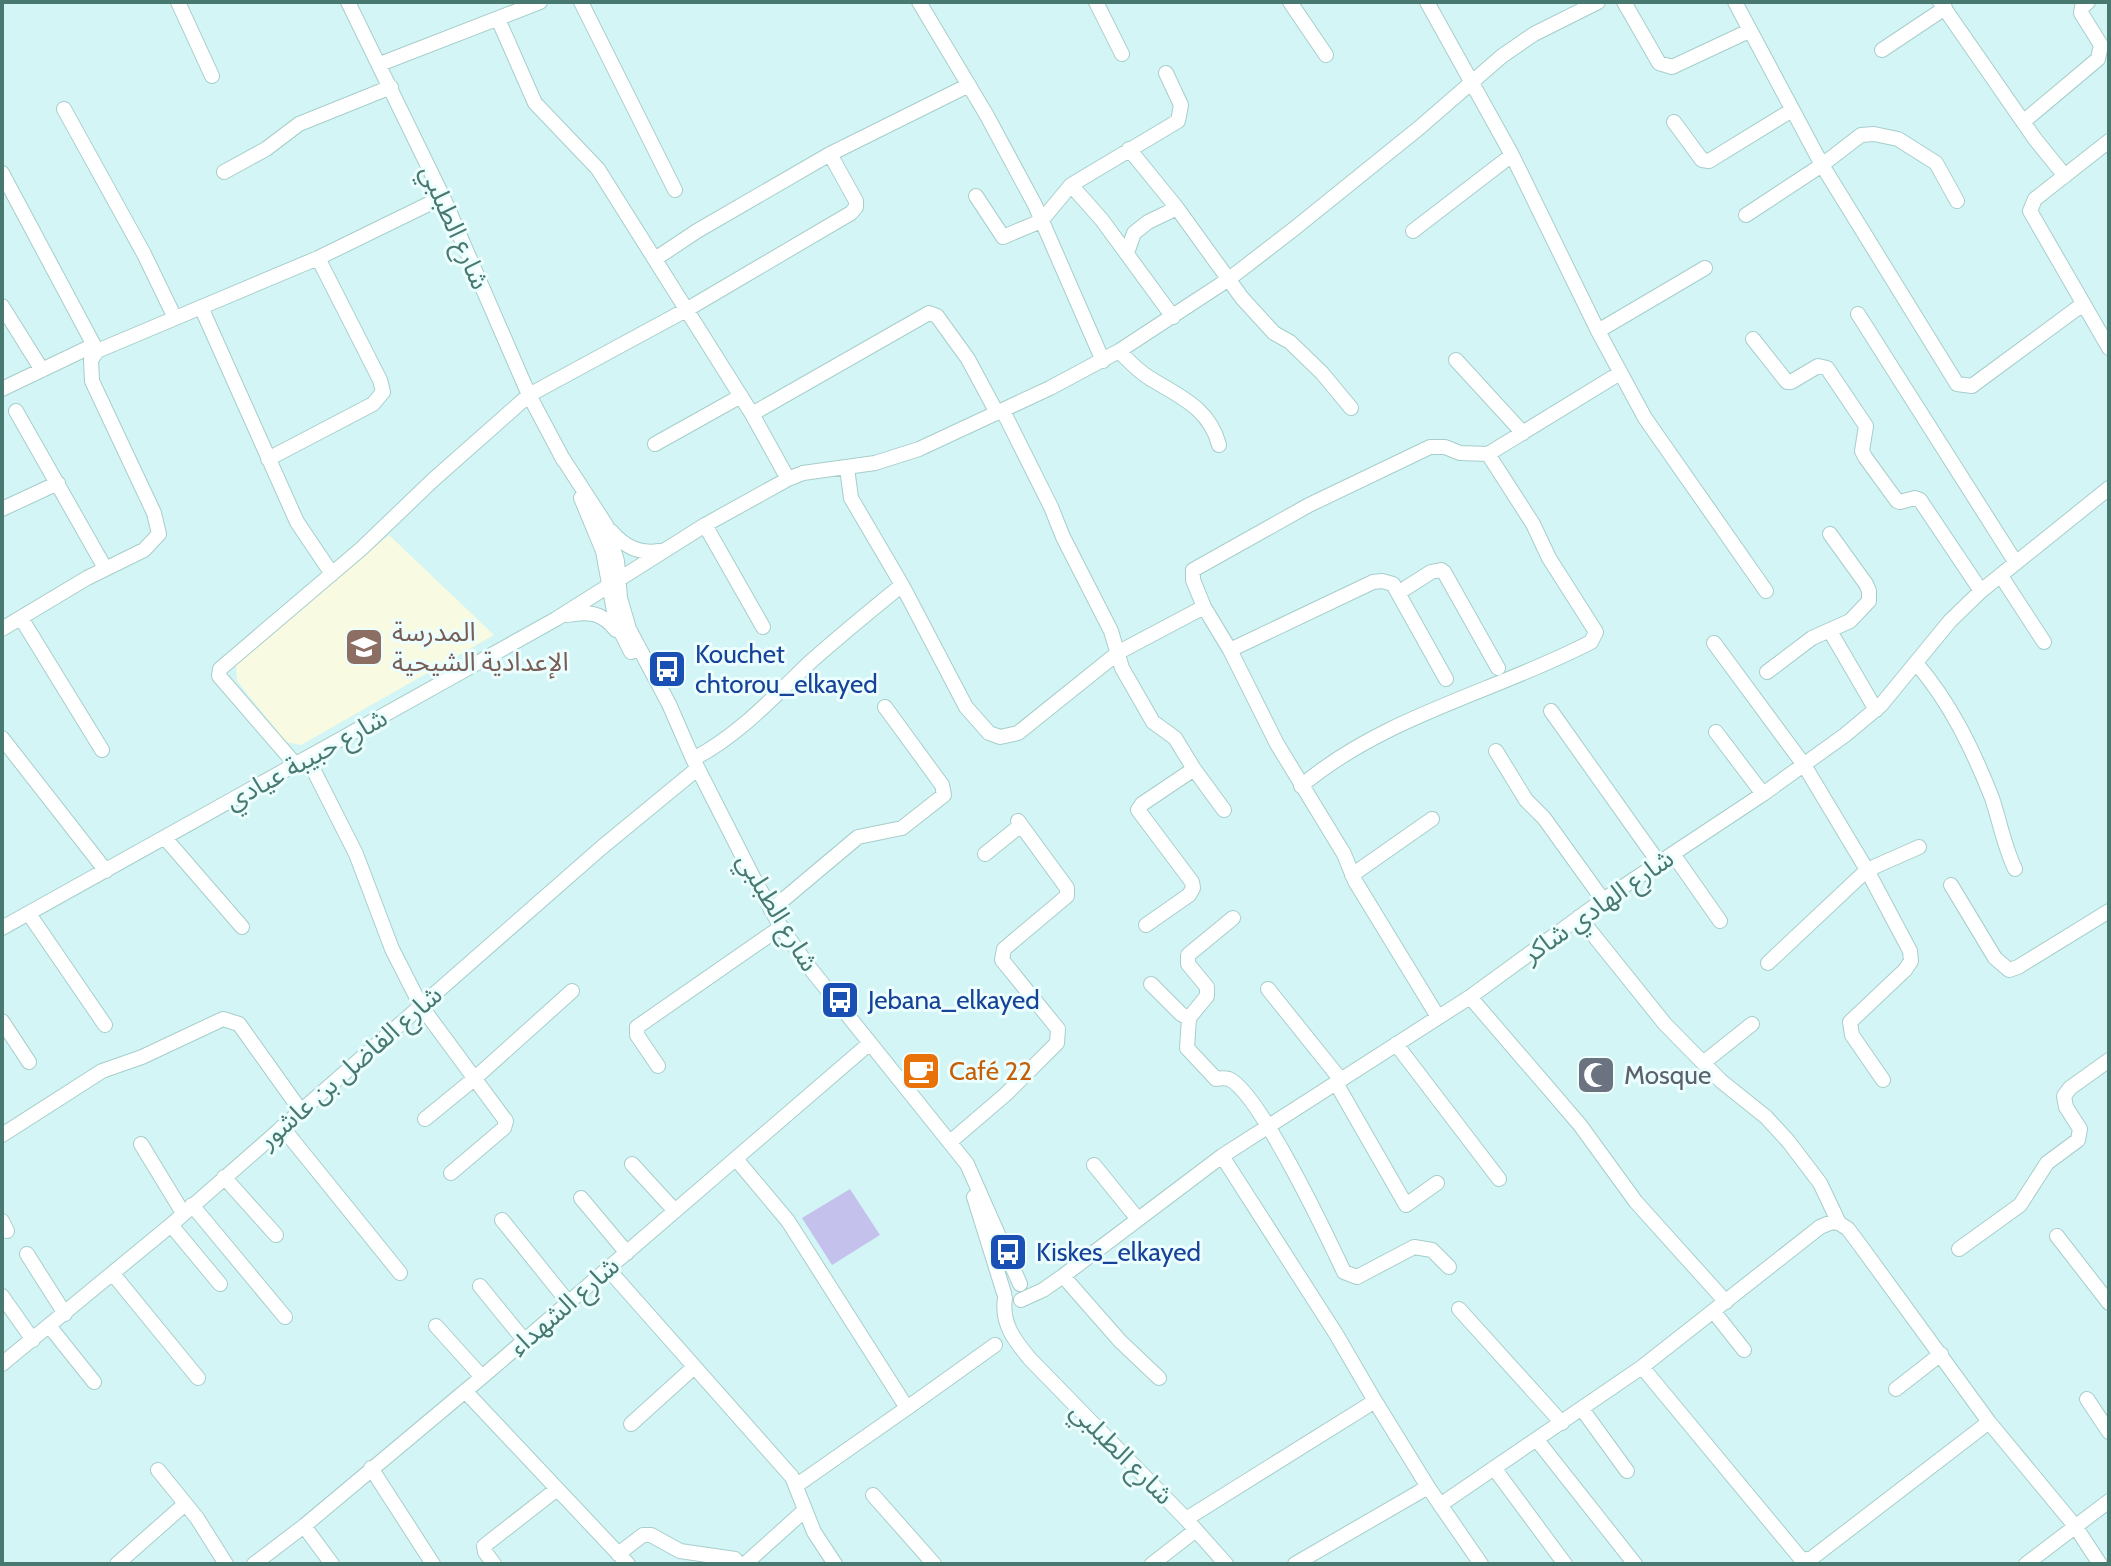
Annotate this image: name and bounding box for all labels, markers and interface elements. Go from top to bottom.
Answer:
street label: شارع الطبلبي [410,160,497,296]
place label: المدرسة الإعدادية الشيحية [392,616,569,679]
school or university icon: المدرسة الإعدادية الشيحية [343,626,385,668]
place label: Kouchet chtorou_elkayed [695,638,878,700]
bus stop icon: Kouchet chtorou_elkayed [646,648,688,690]
street label: شارع حبيبة عيادي [219,701,395,820]
street label: شارع الهادي شاكر [1515,842,1682,974]
street label: شارع الطبلبي [727,847,826,979]
street label: شارع الفاضل بن عاشور [251,979,450,1158]
bus stop icon: Jebana_elkayed [819,979,861,1021]
place label: Jebana_elkayed [867,984,1040,1016]
cafe icon: Café 22 [900,1050,942,1092]
mosque icon: Mosque [1575,1054,1617,1096]
place label: Café 22 [949,1055,1032,1087]
place label: Mosque [1624,1059,1711,1091]
bus stop icon: Kiskes_elkayed [987,1231,1029,1273]
place label: Kiskes_elkayed [1036,1236,1201,1268]
street label: شارع الشهداء [502,1249,628,1365]
street label: شارع الطبلبي [1061,1395,1180,1514]

